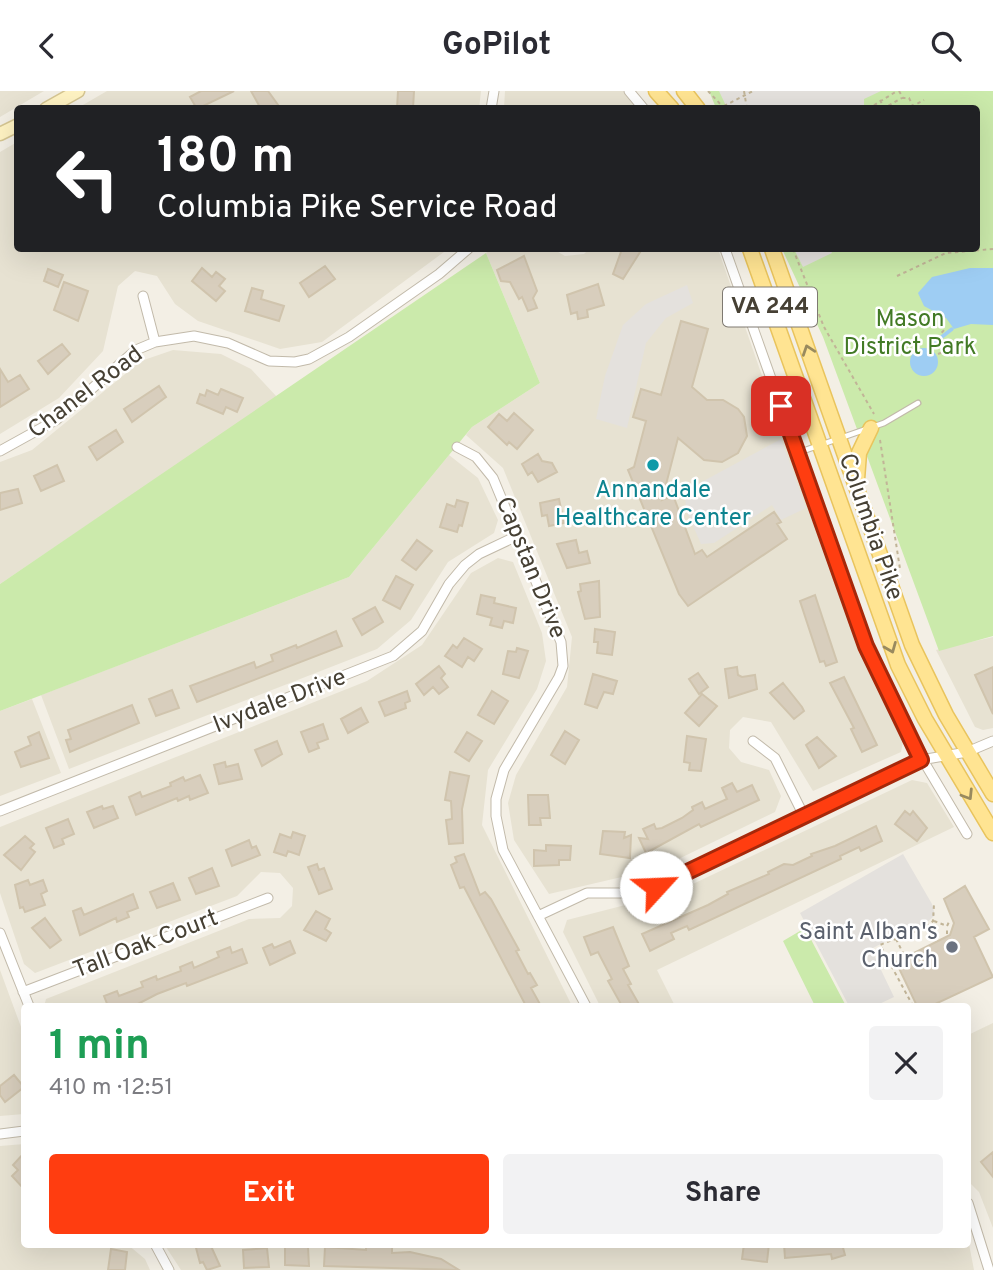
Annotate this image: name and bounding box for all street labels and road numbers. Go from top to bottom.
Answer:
road number: VA 244 [723,287,817,327]
street label: Chanel Road [23,340,149,446]
street label: Columbia Pike [831,450,909,604]
street label: Capstan Drive [488,493,572,643]
street label: Ivydale Drive [209,663,351,741]
street label: Tall Oak Court [69,904,223,986]

